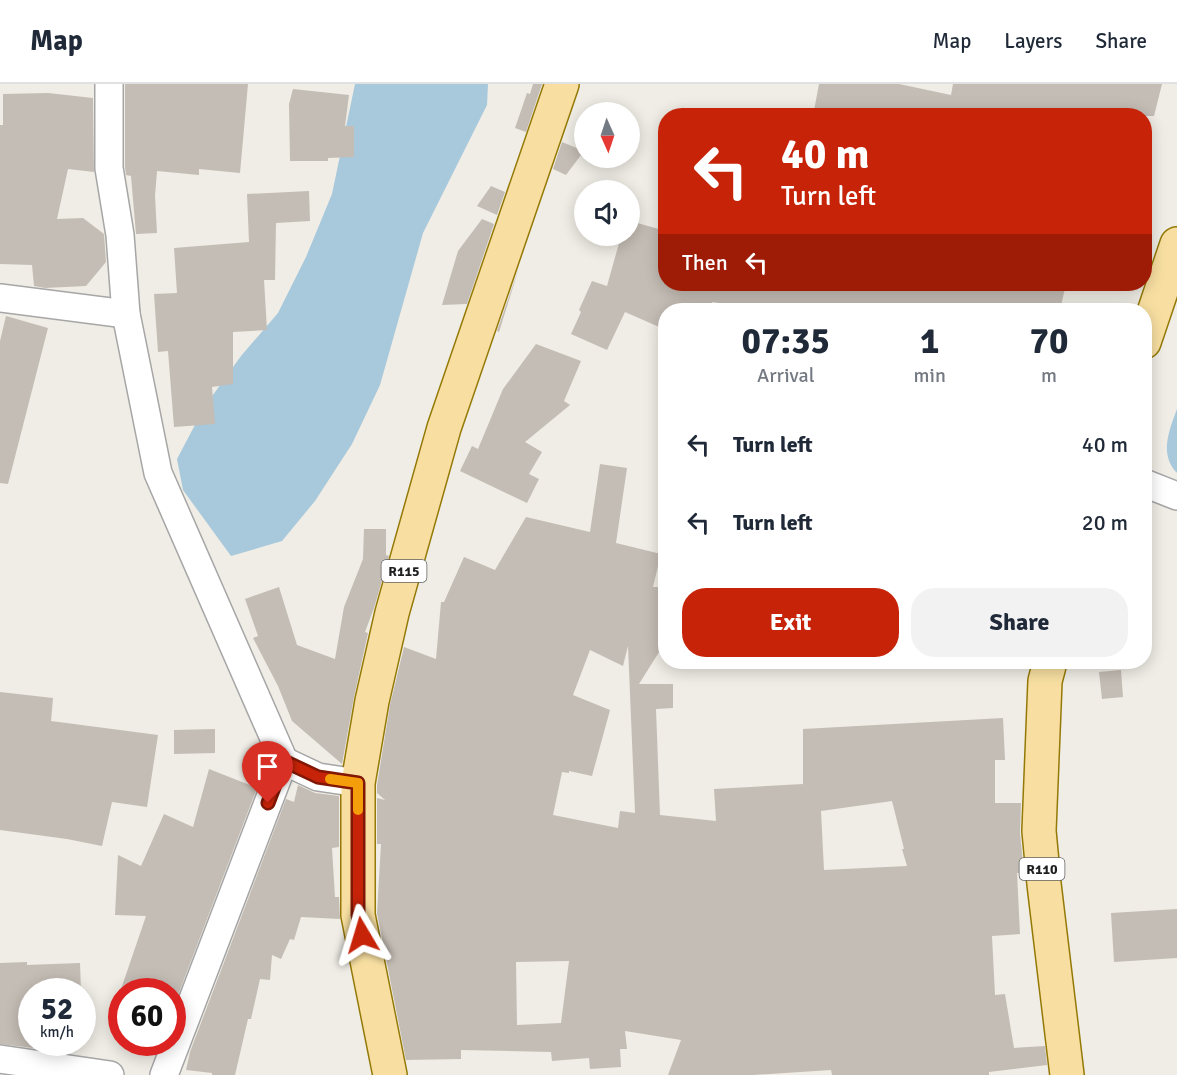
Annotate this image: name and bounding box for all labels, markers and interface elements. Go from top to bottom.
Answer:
text: Map [30,24,83,58]
text: Map [933,28,971,54]
text: Layers [1004,28,1062,54]
text: Share [1095,28,1147,54]
north arrow [574,102,640,168]
map controls [574,102,640,246]
text: 40 m [781,129,870,180]
icon: left [682,132,760,210]
button: sound [574,180,640,246]
text: Turn left [781,180,876,213]
icon: left [740,246,773,279]
text: Then [682,249,728,276]
text: 07:35 [742,319,830,364]
text: 1 [920,319,939,364]
text: 70 [1029,319,1068,364]
text: Arrival [757,363,815,388]
text: min [914,363,946,388]
text: m [1041,363,1057,388]
icon: left [682,428,715,461]
text: Turn left [733,431,813,458]
text: 40 m [1082,431,1128,458]
icon: left [682,506,715,539]
text: Turn left [733,509,813,536]
text: 20 m [1082,509,1128,536]
road number: R115 [382,560,426,582]
button: Exit [682,588,899,657]
button: Share [911,588,1128,657]
pin [242,741,293,803]
icon: arrive [251,750,284,783]
road number: R110 [1020,858,1064,880]
position arrow [330,903,394,967]
speed limit sign: 60 [108,978,186,1056]
text: 52 [41,991,73,1028]
text: km/h [40,1023,74,1041]

